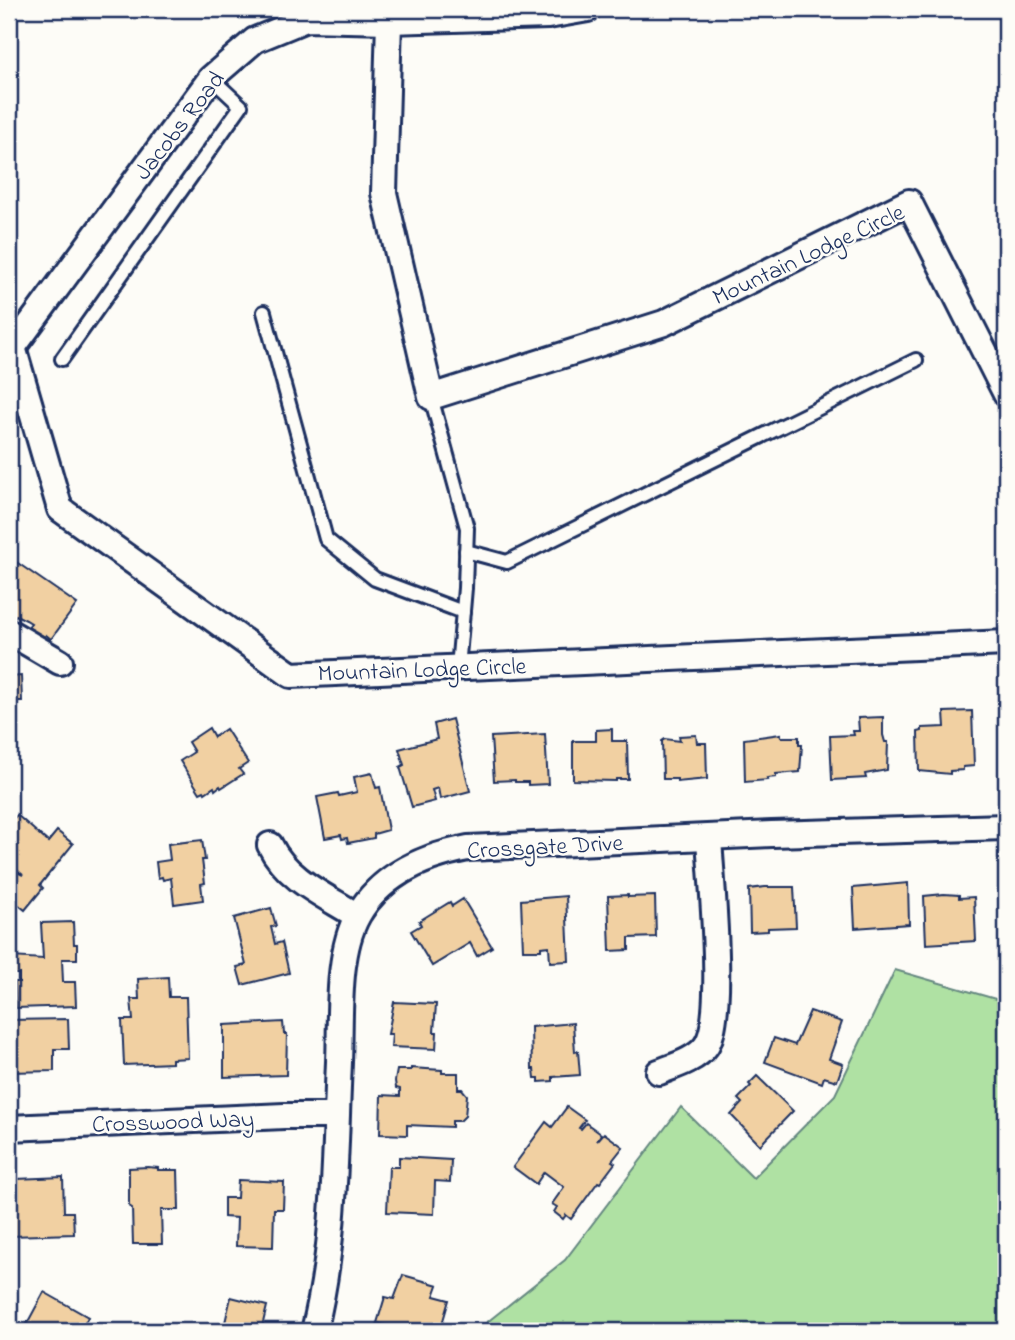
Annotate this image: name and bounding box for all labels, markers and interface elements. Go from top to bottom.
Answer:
street label: Jacobs Road [127,64,235,189]
street label: Mountain Lodge Circle [707,196,911,316]
street label: Mountain Lodge Circle [317,650,527,693]
street label: Crossgate Drive [466,827,624,870]
street label: Crosswood Way [91,1103,255,1145]

